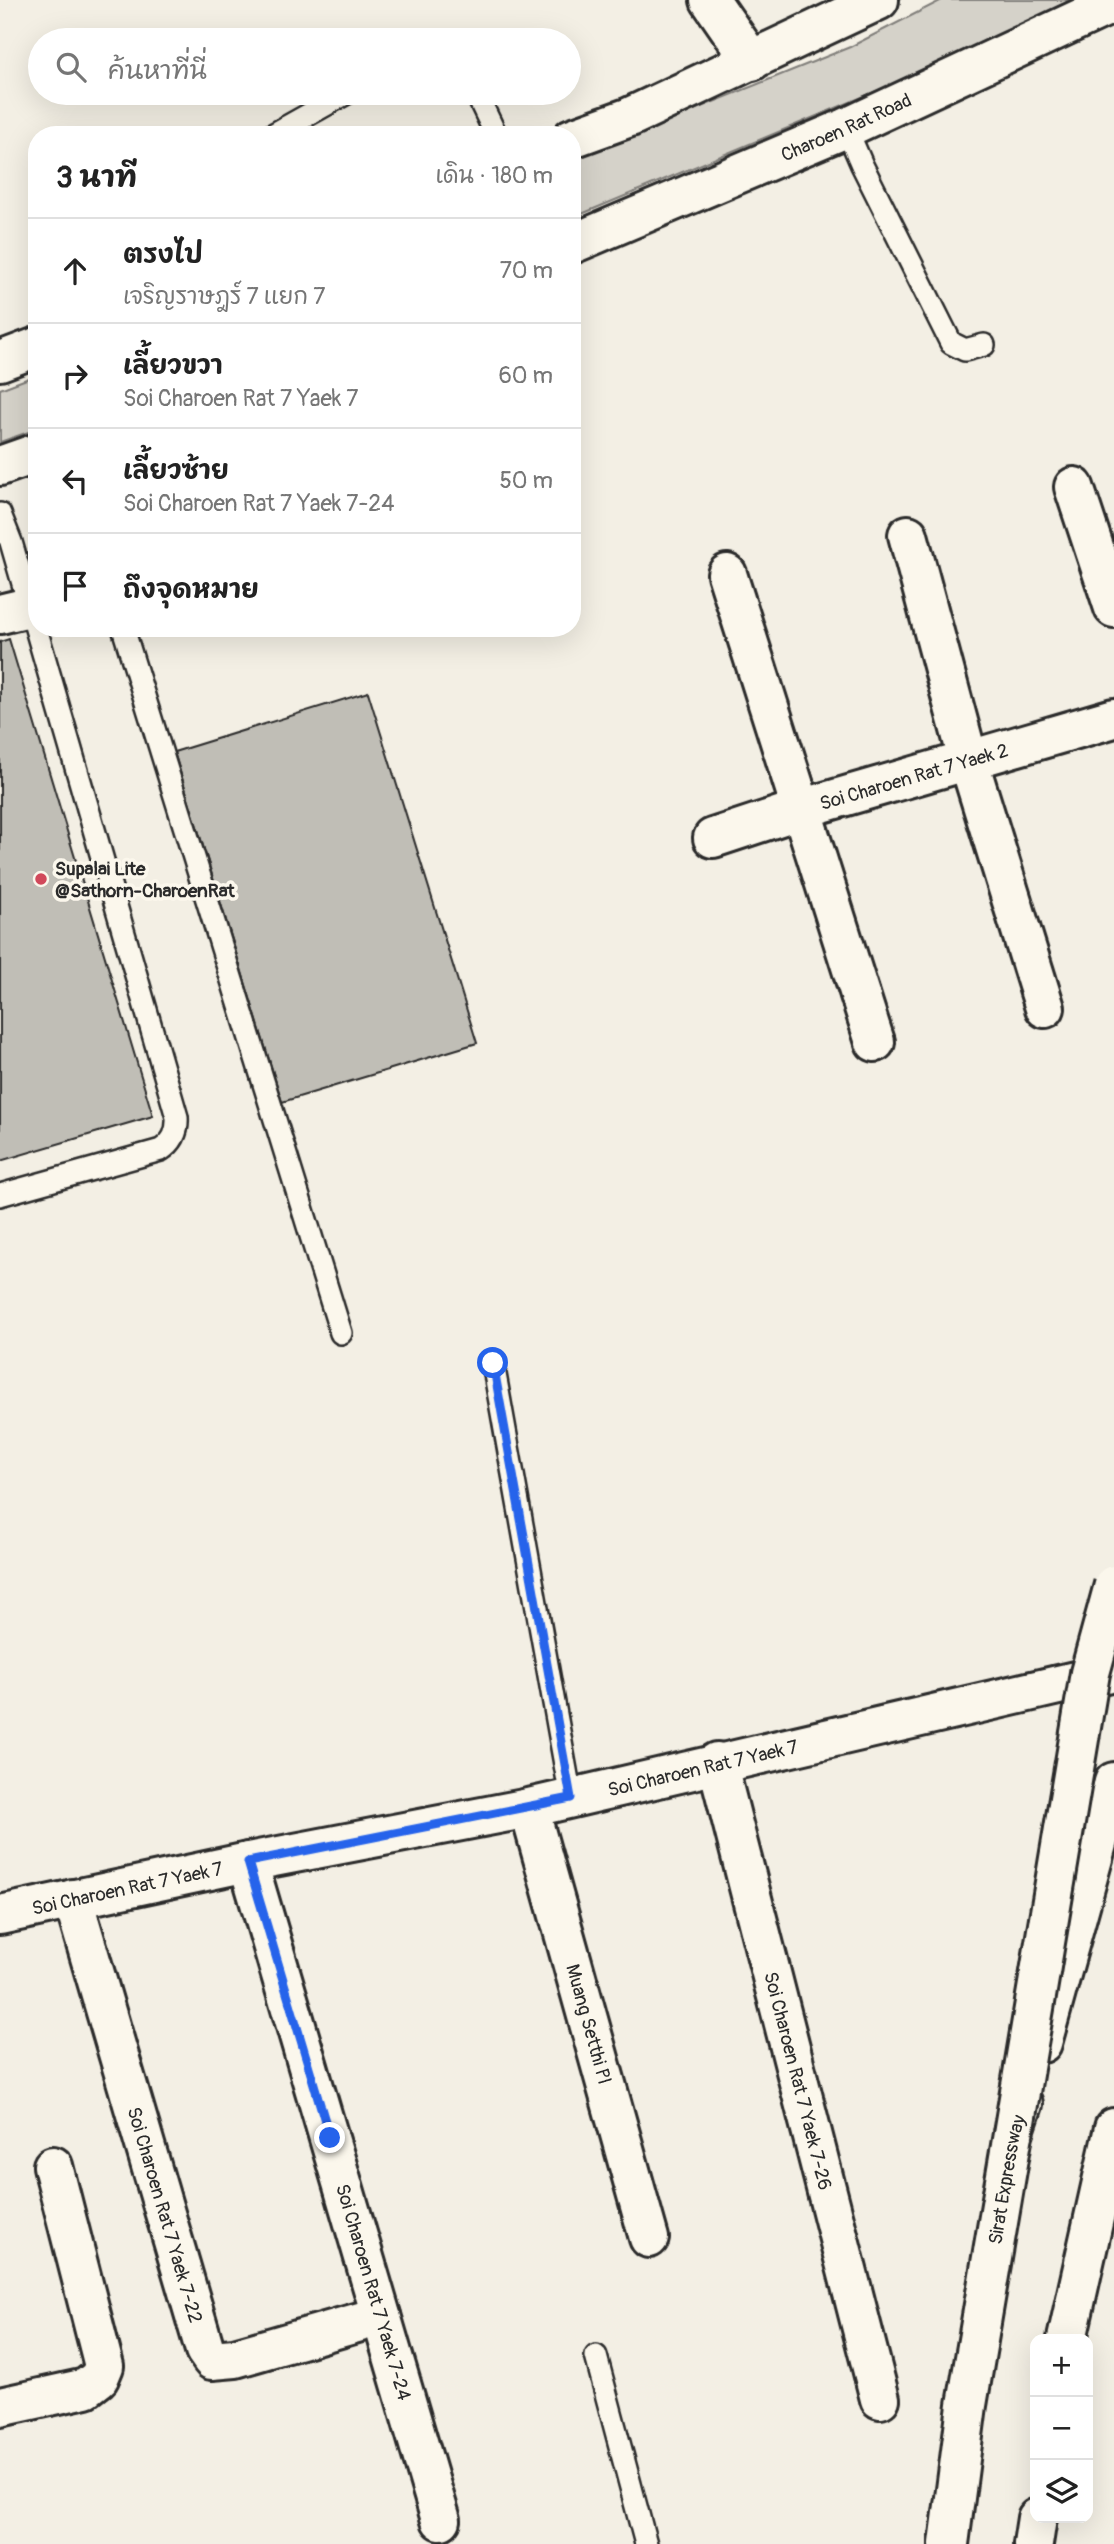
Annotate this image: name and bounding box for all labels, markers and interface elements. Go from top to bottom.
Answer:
search box [28,28,581,105]
icon: search [52,48,90,86]
text: ค้นหาที่นี่ [108,55,207,87]
street label: Charoen Rat Road [777,88,916,167]
text: 3 นาที [56,159,137,196]
text: เดิน · 180 m [435,161,553,190]
text: ตรงไป [123,239,203,271]
icon: ahead [56,252,94,290]
text: 70 m [500,256,553,285]
text: เจริญราษฎร์ 7 แยก 7 [123,282,325,311]
text: เลี้ยวขวา [123,350,223,382]
icon: right [56,357,94,395]
text: 60 m [498,361,553,390]
text: Soi Charoen Rat 7 Yaek 7 [123,384,358,413]
text: เลี้ยวซ้าย [123,455,229,487]
icon: left [56,462,94,500]
text: 50 m [499,466,553,495]
text: Soi Charoen Rat 7 Yaek 7-24 [123,489,394,518]
icon: arrive [56,567,94,605]
text: ถึงจุดหมาย [123,574,259,606]
street label: Soi Charoen Rat 7 Yaek 2 [817,738,1011,816]
place label: Supalai Lite @Sathorn-CharoenRat [55,857,236,903]
marker: Supalai Lite @Sathorn-CharoenRat [33,871,49,887]
route start [477,1347,508,1378]
street label: Soi Charoen Rat 7 Yaek 7 [605,1735,800,1802]
street label: Soi Charoen Rat 7 Yaek 7 [30,1857,225,1921]
street label: Muang Setthi Pl [560,1961,616,2087]
street label: Soi Charoen Rat 7 Yaek 7-26 [758,1969,837,2193]
street label: Soi Charoen Rat 7 Yaek 7-22 [121,2104,207,2326]
street label: Sirat Expressway [983,2112,1032,2246]
route end [314,2122,345,2153]
street label: Soi Charoen Rat 7 Yaek 7-24 [330,2181,416,2403]
map controls [1030,2334,1093,2523]
button: + [1030,2334,1093,2397]
button: − [1030,2397,1093,2460]
button: layers [1030,2460,1093,2523]

